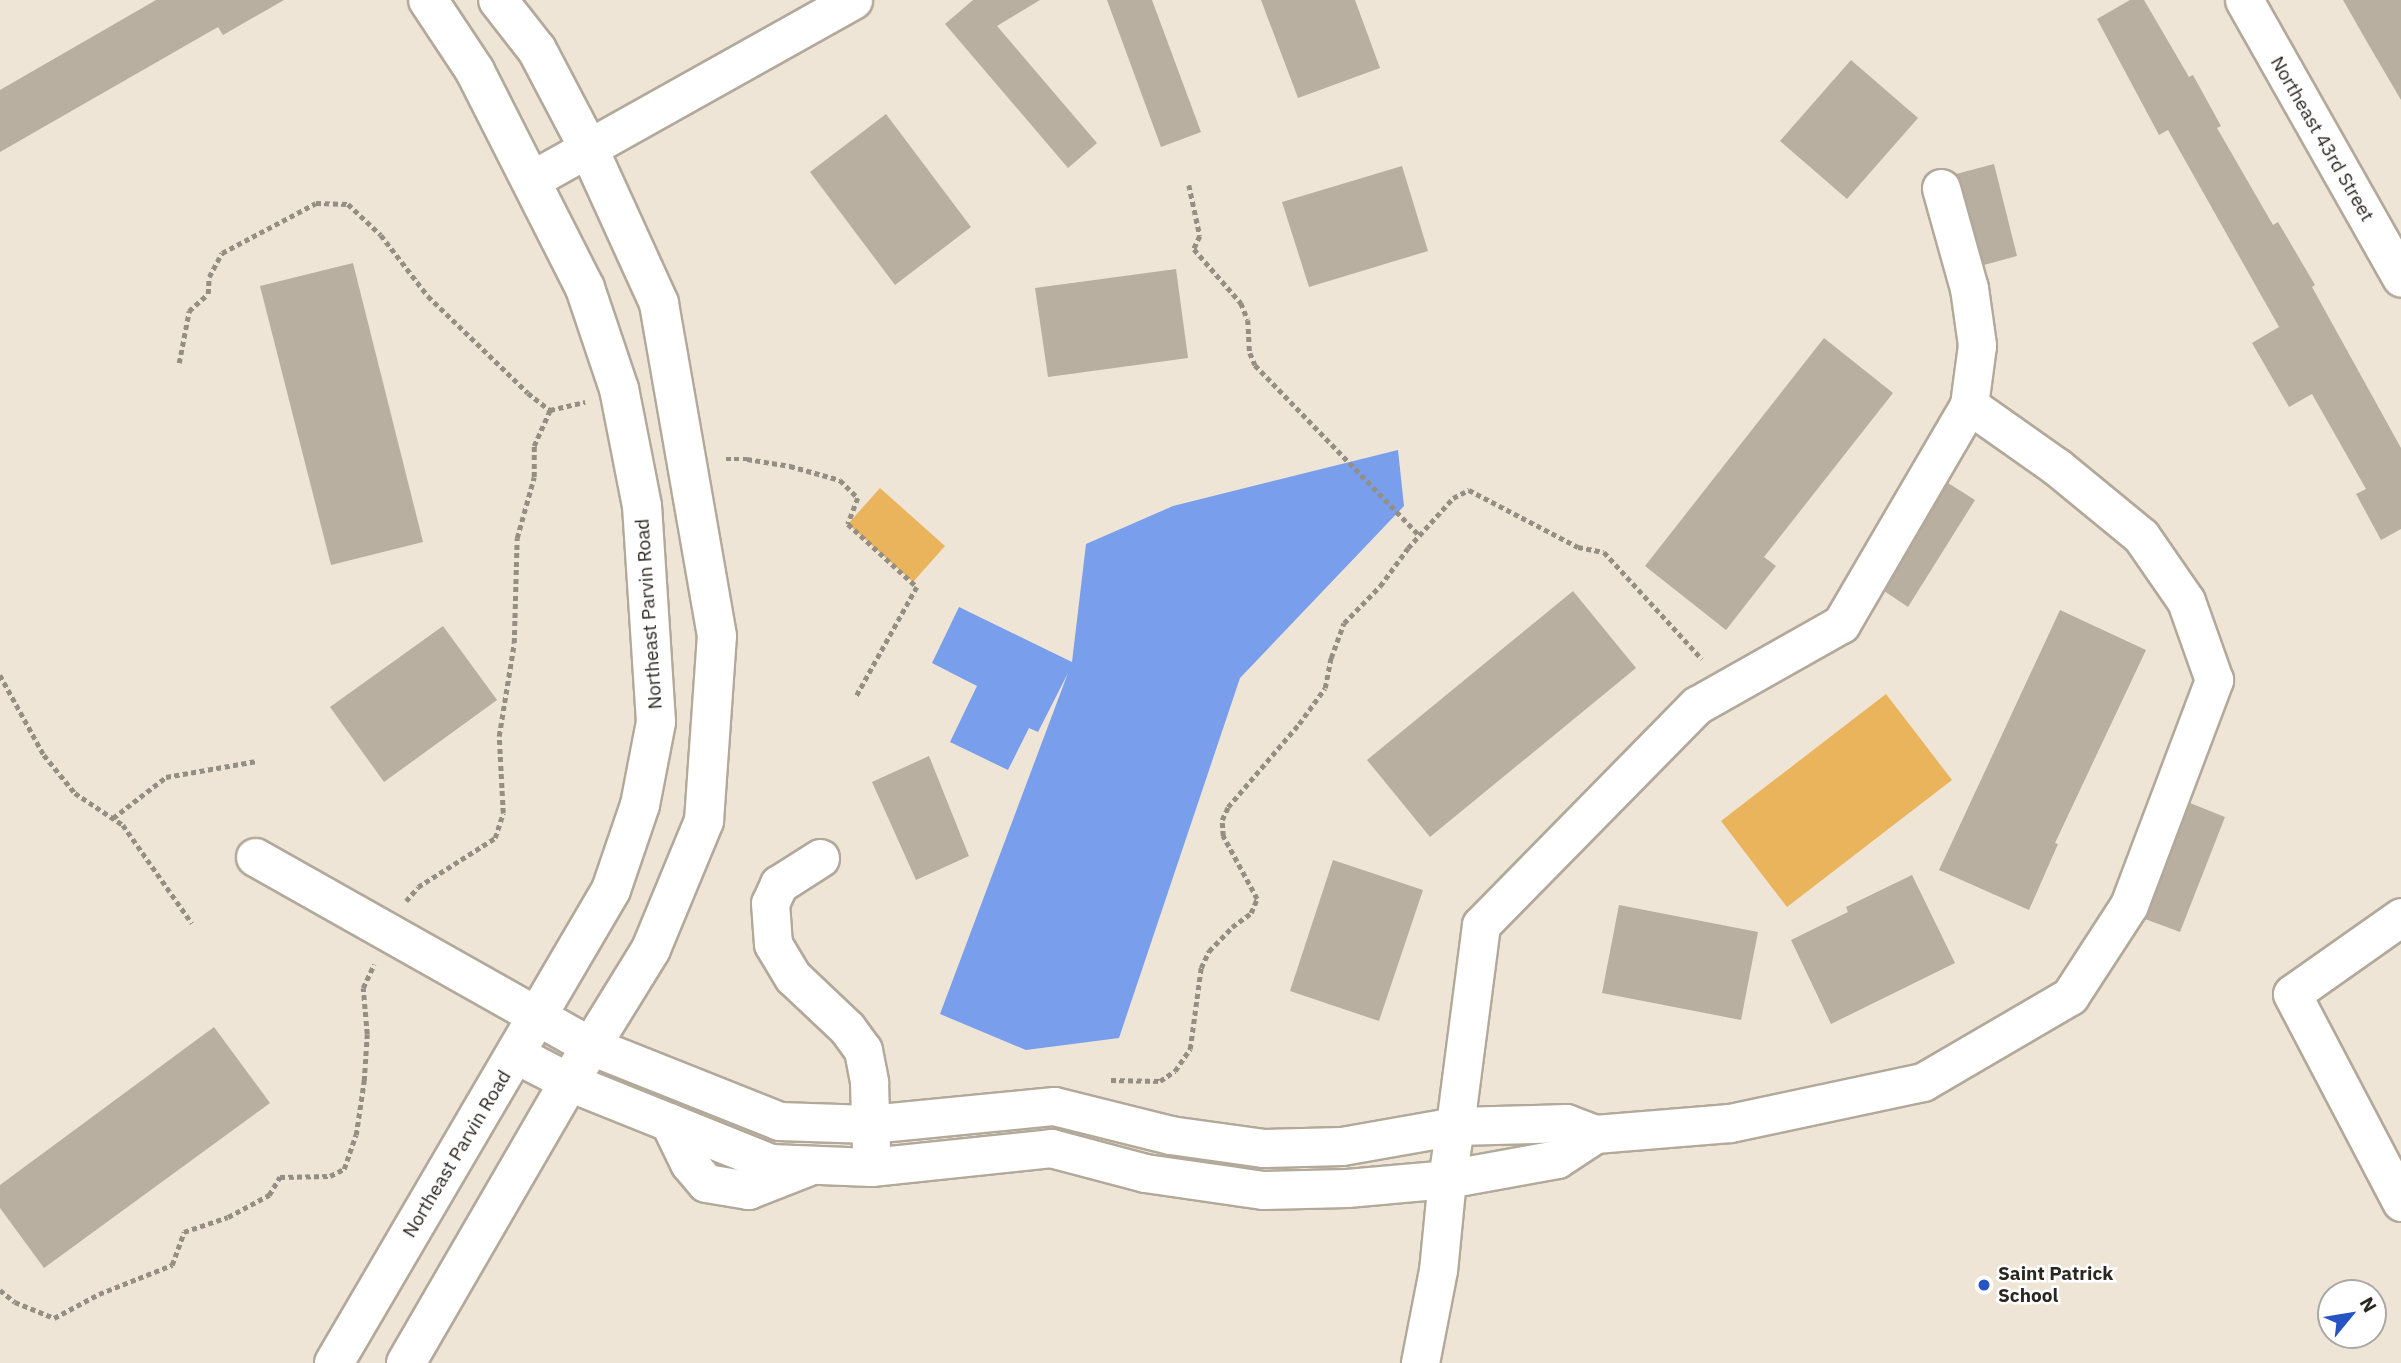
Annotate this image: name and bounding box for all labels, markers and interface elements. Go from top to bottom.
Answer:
street label: Northeast 43rd Street [2265,52,2379,226]
street label: Northeast Parvin Road [631,518,667,710]
street label: Northeast Parvin Road [398,1066,516,1242]
place label: Saint Patrick School [1998,1263,2113,1307]
marker: Saint Patrick School [1976,1277,1992,1293]
north arrow [2317,1279,2387,1349]
text: N [2355,1293,2382,1316]

